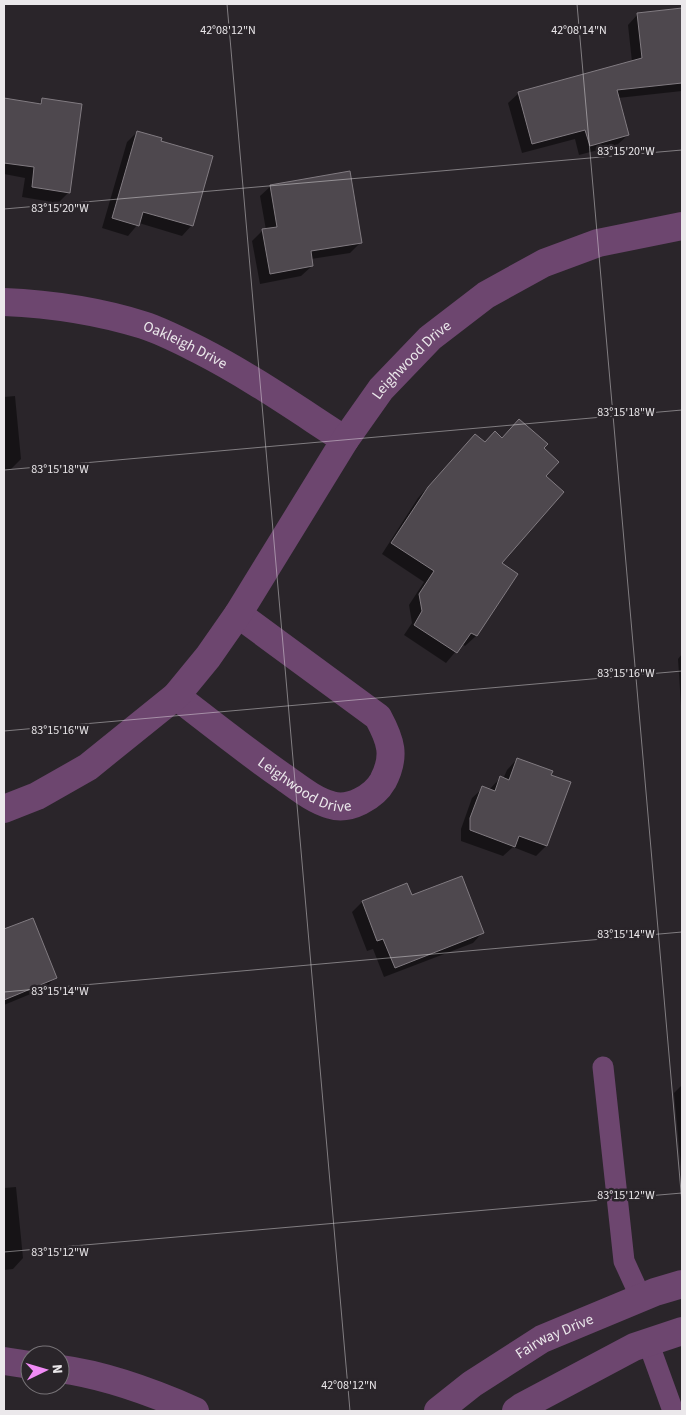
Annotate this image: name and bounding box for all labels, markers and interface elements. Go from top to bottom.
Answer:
text: 42°08'12"N [200,22,256,39]
text: 42°08'14"N [551,22,607,39]
text: 83°15'20"W [597,143,655,160]
text: 83°15'20"W [31,200,89,217]
street label: Leighwood Drive [367,315,456,404]
street label: Oakleigh Drive [140,316,231,374]
text: 83°15'18"W [597,404,655,421]
text: 83°15'18"W [31,461,89,478]
text: 83°15'16"W [597,665,655,682]
text: 83°15'16"W [31,722,89,739]
street label: Leighwood Drive [253,752,353,817]
text: 83°15'14"W [597,926,655,943]
text: 83°15'14"W [31,983,89,1000]
text: 83°15'12"W [597,1187,655,1204]
text: 83°15'12"W [31,1244,89,1261]
street label: Fairway Drive [511,1309,597,1364]
north arrow [20,1345,70,1395]
text: N [47,1363,67,1374]
text: 42°08'12"N [321,1377,377,1394]

